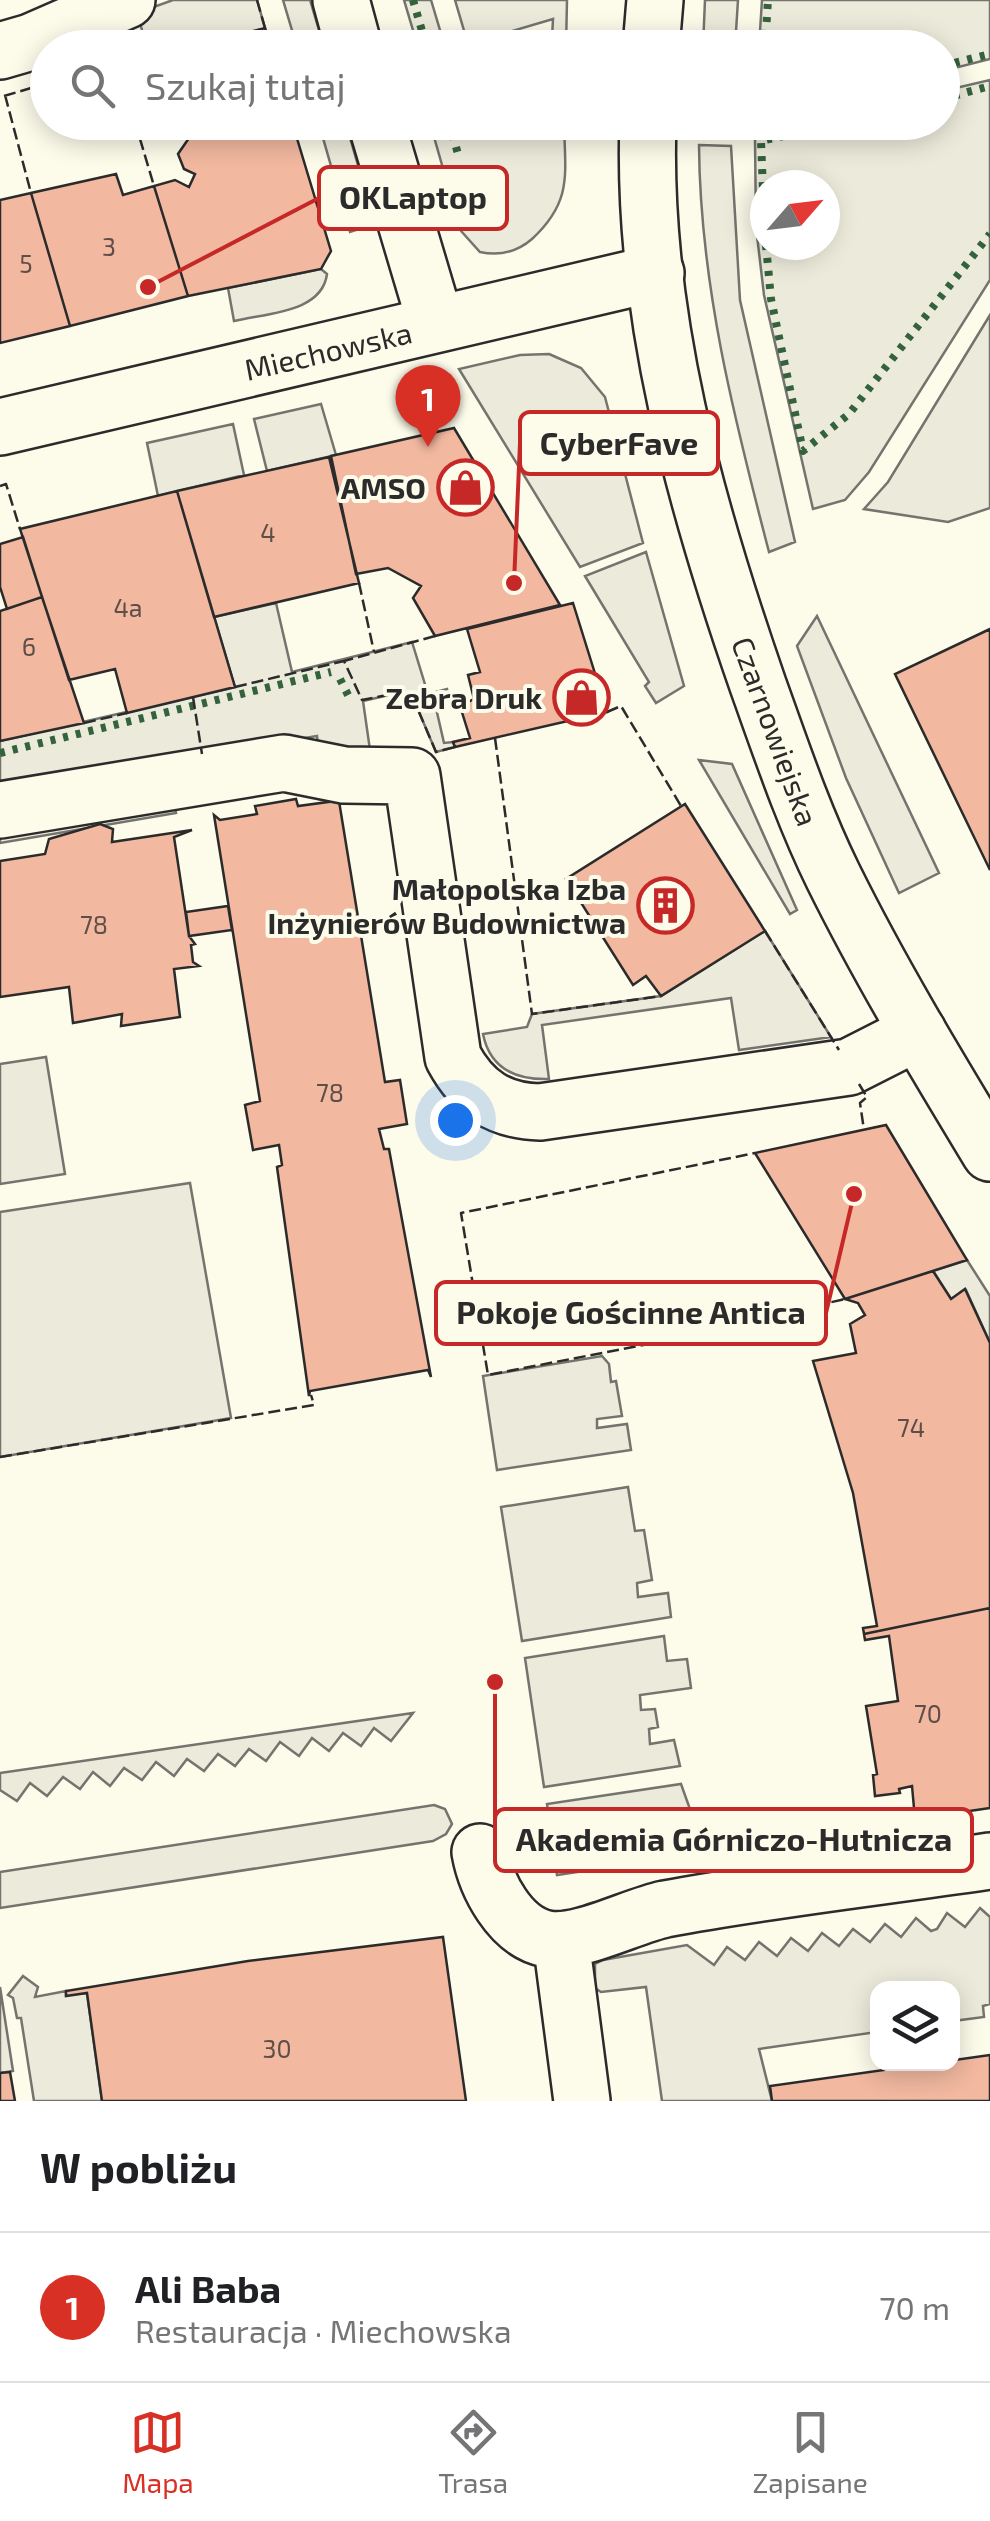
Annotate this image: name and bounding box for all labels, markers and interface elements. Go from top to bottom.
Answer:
search box [30,30,960,140]
icon: search [65,58,120,113]
text: Szukaj tutaj [145,62,346,108]
callout: OKLaptop [319,167,507,229]
north arrow [750,170,840,260]
text: OKLaptop [339,177,487,215]
house number: 3 [102,231,116,261]
house number: 5 [19,248,33,278]
street label: Miechowska [241,313,415,387]
pin: 1 [396,364,460,447]
callout: CyberFave [520,412,718,474]
text: CyberFave [540,423,698,462]
shop icon: AMSO [435,457,495,517]
place label: AMSO [341,469,426,505]
house number: 4 [260,517,276,547]
house number: 4a [113,592,143,622]
house number: 6 [22,631,36,661]
street label: Czarnowiejska [725,632,827,830]
shop icon: Zebra Druk [551,667,611,727]
place label: Zebra Druk [386,679,542,715]
place label: Małopolska Izba Inżynierów Budownictwa [267,870,626,941]
building icon: Małopolska Izba Inżynierów Budownictwa [635,875,695,935]
house number: 78 [80,909,108,939]
house number: 78 [316,1077,344,1107]
your location [430,1095,481,1146]
callout: Pokoje Gościnne Antica [436,1282,826,1344]
text: Pokoje Gościnne Antica [456,1292,806,1330]
house number: 74 [897,1412,925,1442]
house number: 70 [914,1698,942,1728]
callout: Akademia Górniczo-Hutnicza [495,1809,972,1871]
text: Akademia Górniczo-Hutnicza [516,1819,952,1857]
map controls [870,1981,960,2071]
button: layers [870,1981,960,2071]
house number: 30 [263,2033,291,2063]
text: W pobliżu [40,2141,237,2191]
text: Ali Baba [135,2265,281,2311]
text: 1 [66,2288,79,2326]
text: 70 m [879,2288,950,2326]
text: Restauracja · Miechowska [135,2311,511,2349]
tab: Mapa [122,2405,194,2499]
tab: Trasa [438,2405,508,2499]
tab: Zapisane [752,2405,868,2499]

